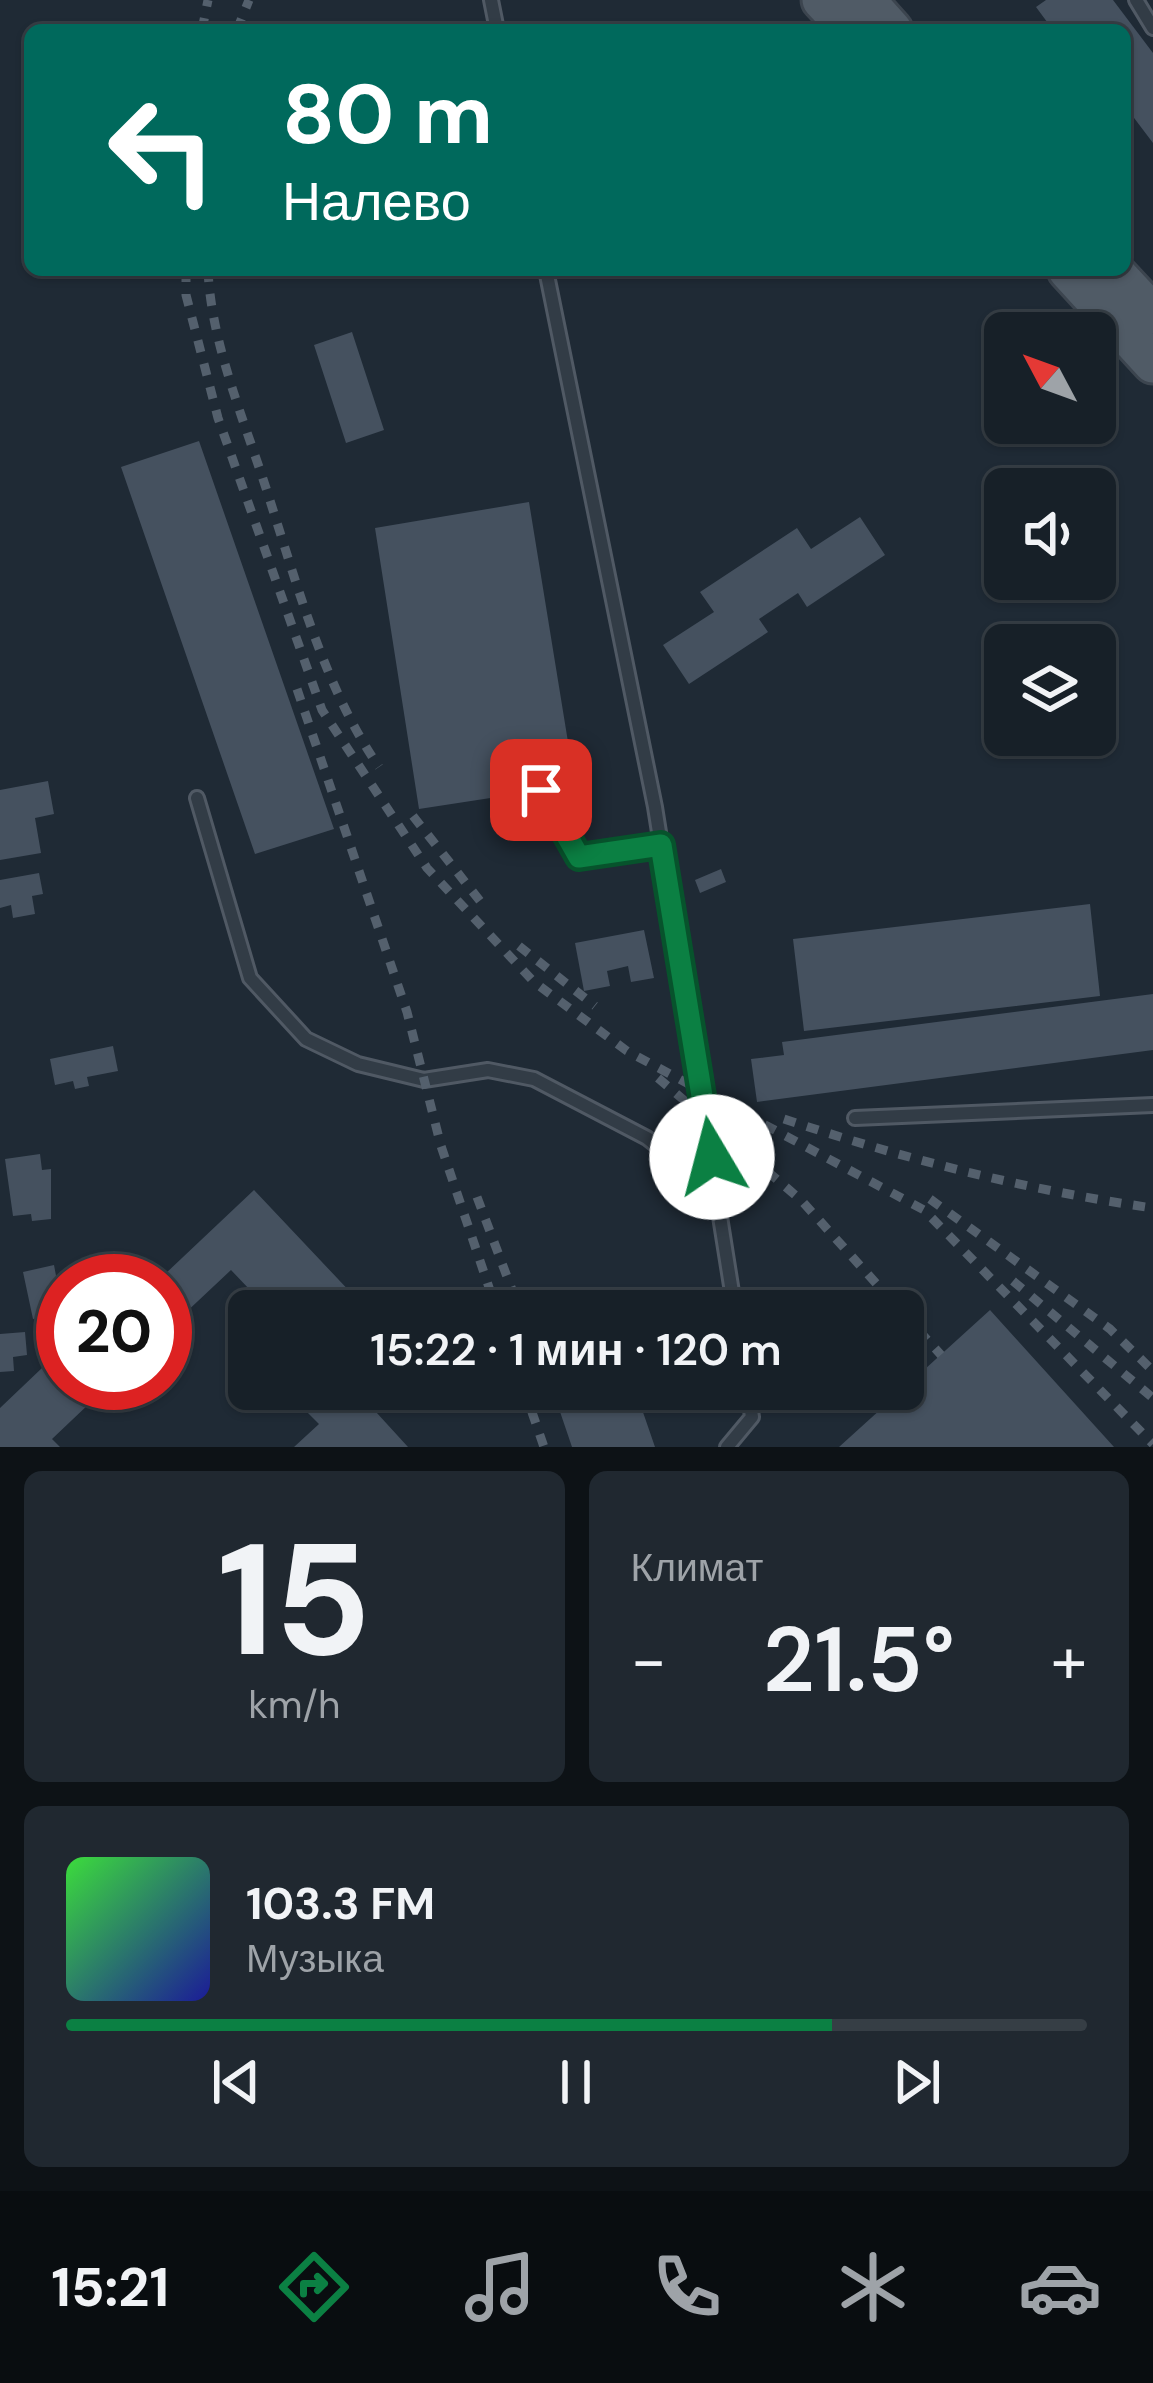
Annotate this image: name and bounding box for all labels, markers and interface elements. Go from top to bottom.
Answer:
text: 80 m [282,60,493,169]
icon: left [84,72,240,228]
text: Налево [282,166,471,237]
north arrow [984,312,1116,444]
map controls [984,312,1116,756]
button: sound [984,468,1116,600]
button: layers [984,624,1116,756]
pin [490,739,592,841]
icon: arrive [508,757,574,823]
position arrow [649,1094,775,1220]
speed limit sign: 20 [36,1254,192,1410]
text: 15:22 · 1 мин · 120 m [370,1320,782,1379]
text: 15 [217,1499,371,1702]
text: Климат [631,1542,763,1593]
text: 21.5° [763,1602,955,1719]
text: − [631,1618,667,1703]
text: + [1051,1618,1087,1703]
text: km/h [248,1679,340,1730]
text: 103.3 FM [246,1874,435,1933]
text: Музыка [246,1933,384,1984]
icon: previous [203,2049,269,2115]
icon: pause [543,2049,609,2115]
icon: next [884,2049,950,2115]
icon: directions [272,2245,356,2329]
icon: music [458,2245,542,2329]
icon: phone [645,2245,729,2329]
icon: climate [831,2245,915,2329]
icon: car [1018,2245,1102,2329]
text: 15:21 [51,2252,169,2323]

